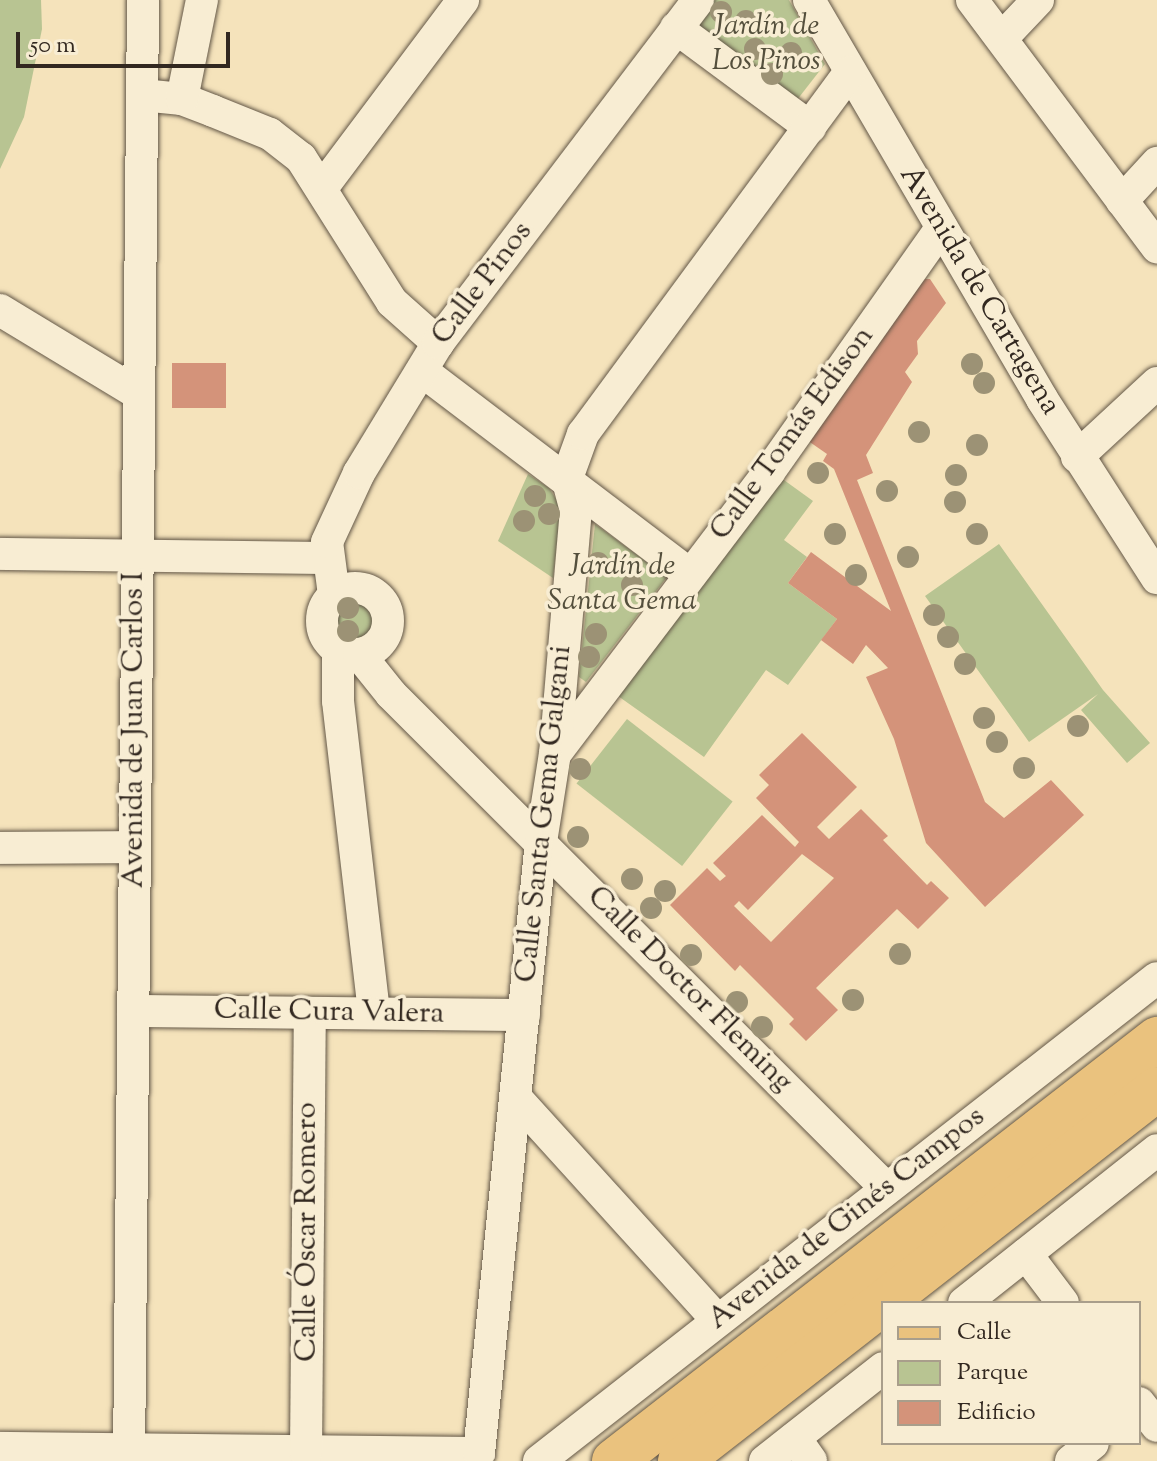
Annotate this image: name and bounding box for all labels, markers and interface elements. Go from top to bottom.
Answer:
park label: Jardín de Los Pinos [712,9,820,80]
scale bar [20,16,234,66]
text: 50 m [30,29,76,63]
street label: Avenida de Cartagena [890,160,1068,422]
street label: Calle Pinos [425,215,541,353]
street label: Calle Tomás Edison [703,320,883,548]
park label: Jardín de Santa Gema [547,549,697,620]
street label: Avenida de Juan Carlos I [117,572,153,888]
street label: Calle Santa Gema Galgani [509,644,581,984]
street label: Calle Doctor Fleming [579,880,799,1100]
street label: Calle Cura Valera [214,993,444,1033]
street label: Avenida de Ginés Campos [701,1100,993,1338]
street label: Calle Óscar Romero [290,1102,326,1362]
legend [881,1301,1141,1445]
text: Calle [957,1316,1011,1350]
text: Parque [957,1356,1028,1390]
text: Edificio [957,1396,1036,1430]

